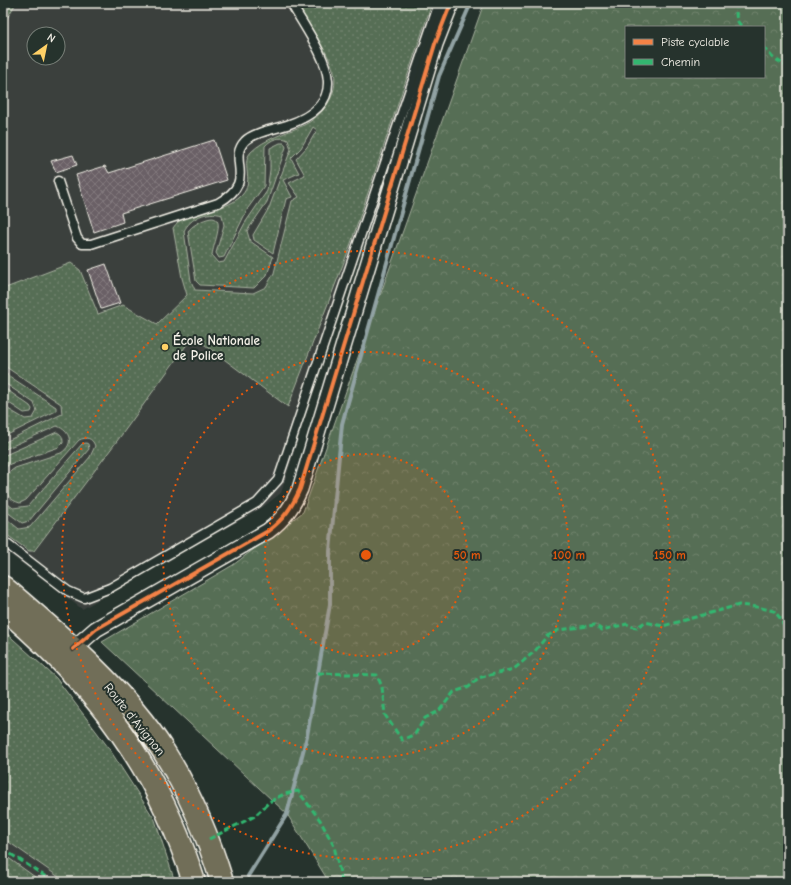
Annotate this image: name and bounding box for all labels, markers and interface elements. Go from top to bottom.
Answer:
north arrow [26,26,66,66]
legend [625,26,765,78]
text: N [45,31,58,45]
text: Piste cyclable [661,35,729,49]
text: Chemin [661,55,700,69]
place label: École Nationale de Police [173,332,261,363]
marker: École Nationale de Police [160,342,170,352]
centre of rings [359,548,373,562]
text: 50 m [453,548,481,562]
text: 100 m [553,548,585,562]
text: 150 m [654,548,686,562]
street label: Route d'Avignon [101,680,168,759]

